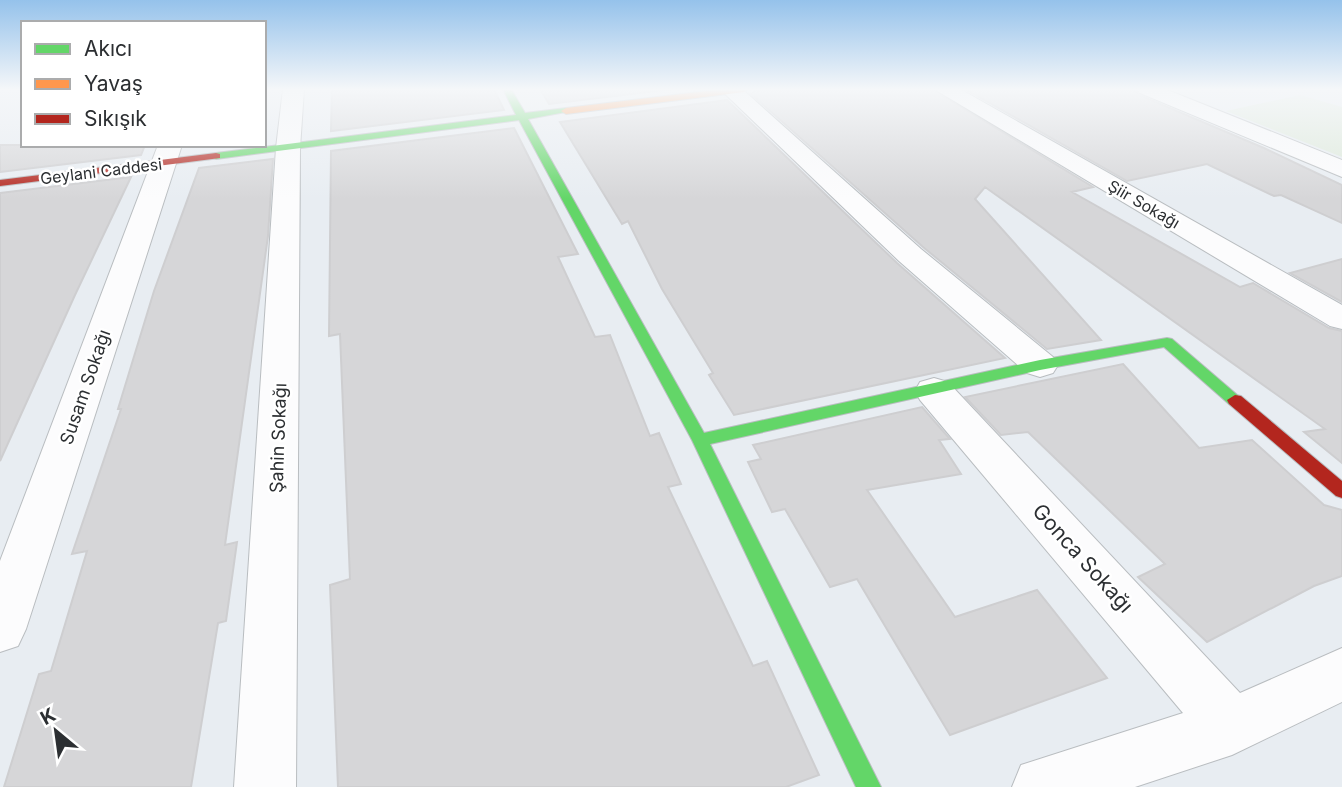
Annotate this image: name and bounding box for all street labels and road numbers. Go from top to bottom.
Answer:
street label: Geylani Caddesi [39,154,163,188]
street label: Şiir Sokağı [1104,175,1184,233]
street label: Susam Sokağı [55,327,115,447]
street label: Şahin Sokağı [266,383,290,493]
street label: Gonca Sokağı [1028,498,1138,618]

